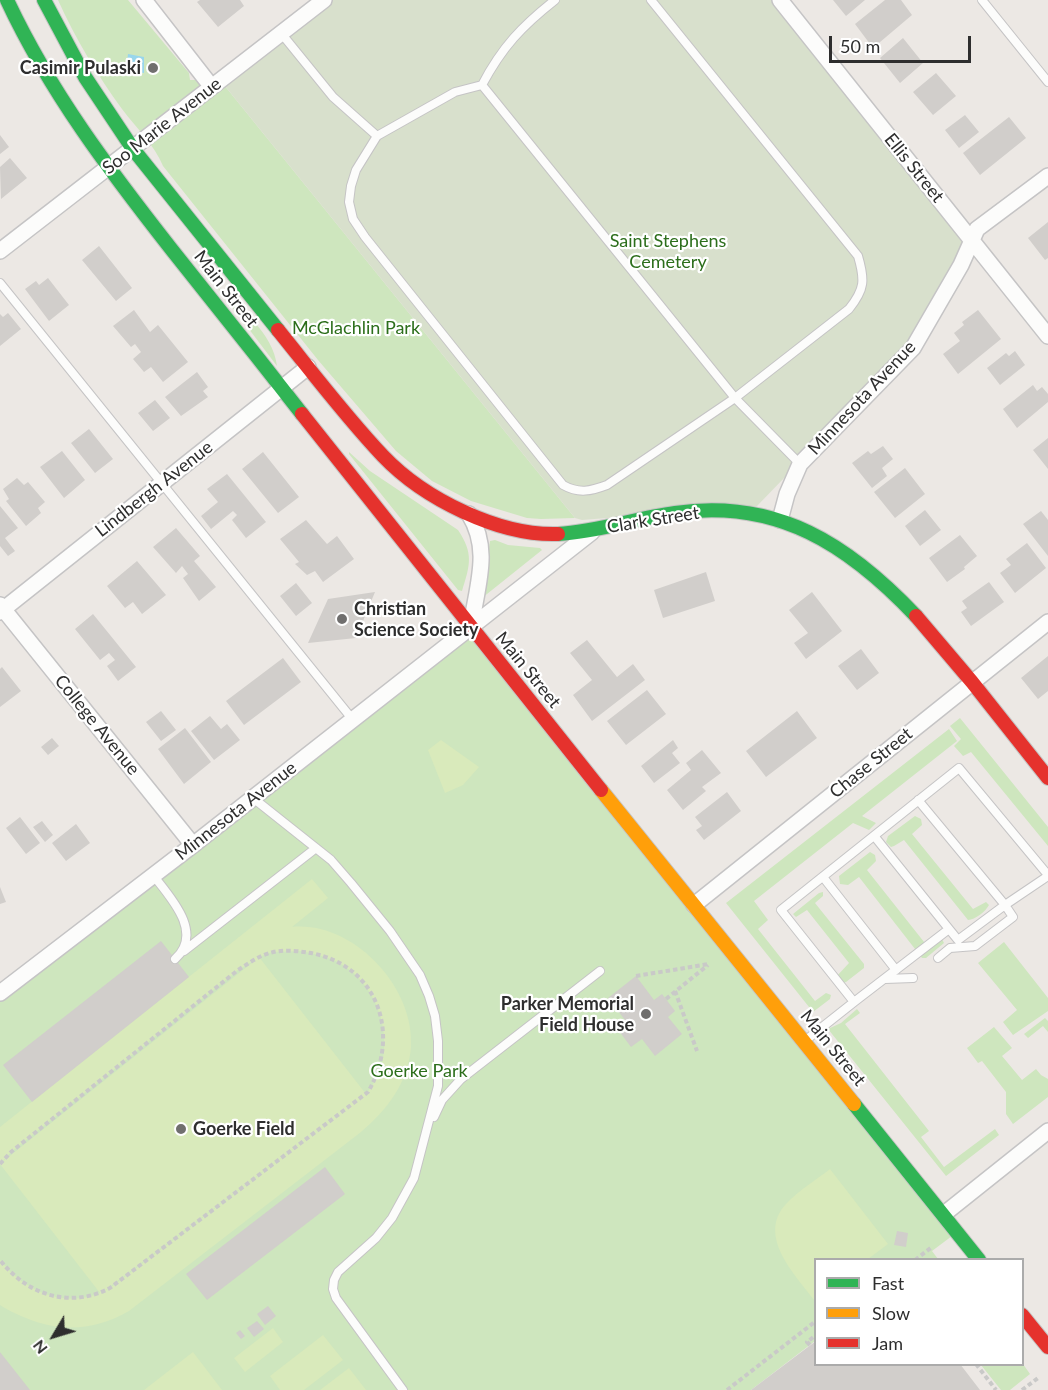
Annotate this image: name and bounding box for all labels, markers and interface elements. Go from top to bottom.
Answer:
scale bar [832,24,974,62]
text: 50 m [840,35,880,57]
place label: Casimir Pulaski [20,57,141,79]
marker: Casimir Pulaski [146,61,160,75]
street label: Soo Marie Avenue [98,73,226,179]
street label: Ellis Street [880,129,948,207]
park label: Saint Stephens Cemetery [610,230,726,272]
street label: Main Street [189,246,263,332]
park label: McGlachlin Park [292,317,420,339]
street label: Minnesota Avenue [804,337,920,459]
street label: Lindbergh Avenue [91,436,217,542]
street label: Clark Street [605,502,701,538]
place label: Christian Science Society [354,598,479,640]
marker: Christian Science Society [335,612,349,626]
street label: Main Street [491,628,565,712]
street label: College Avenue [50,670,144,780]
street label: Chase Street [825,723,917,803]
street label: Minnesota Avenue [171,757,301,865]
place label: Parker Memorial Field House [501,993,634,1036]
street label: Main Street [796,1006,870,1090]
marker: Parker Memorial Field House [639,1007,653,1021]
park label: Goerke Park [370,1060,468,1082]
place label: Goerke Field [193,1118,295,1140]
marker: Goerke Field [174,1122,188,1136]
legend [814,1258,1024,1366]
text: Fast [872,1272,904,1294]
text: Slow [872,1302,910,1324]
north arrow [24,1306,84,1366]
text: Jam [872,1332,903,1354]
text: N [28,1337,51,1358]

